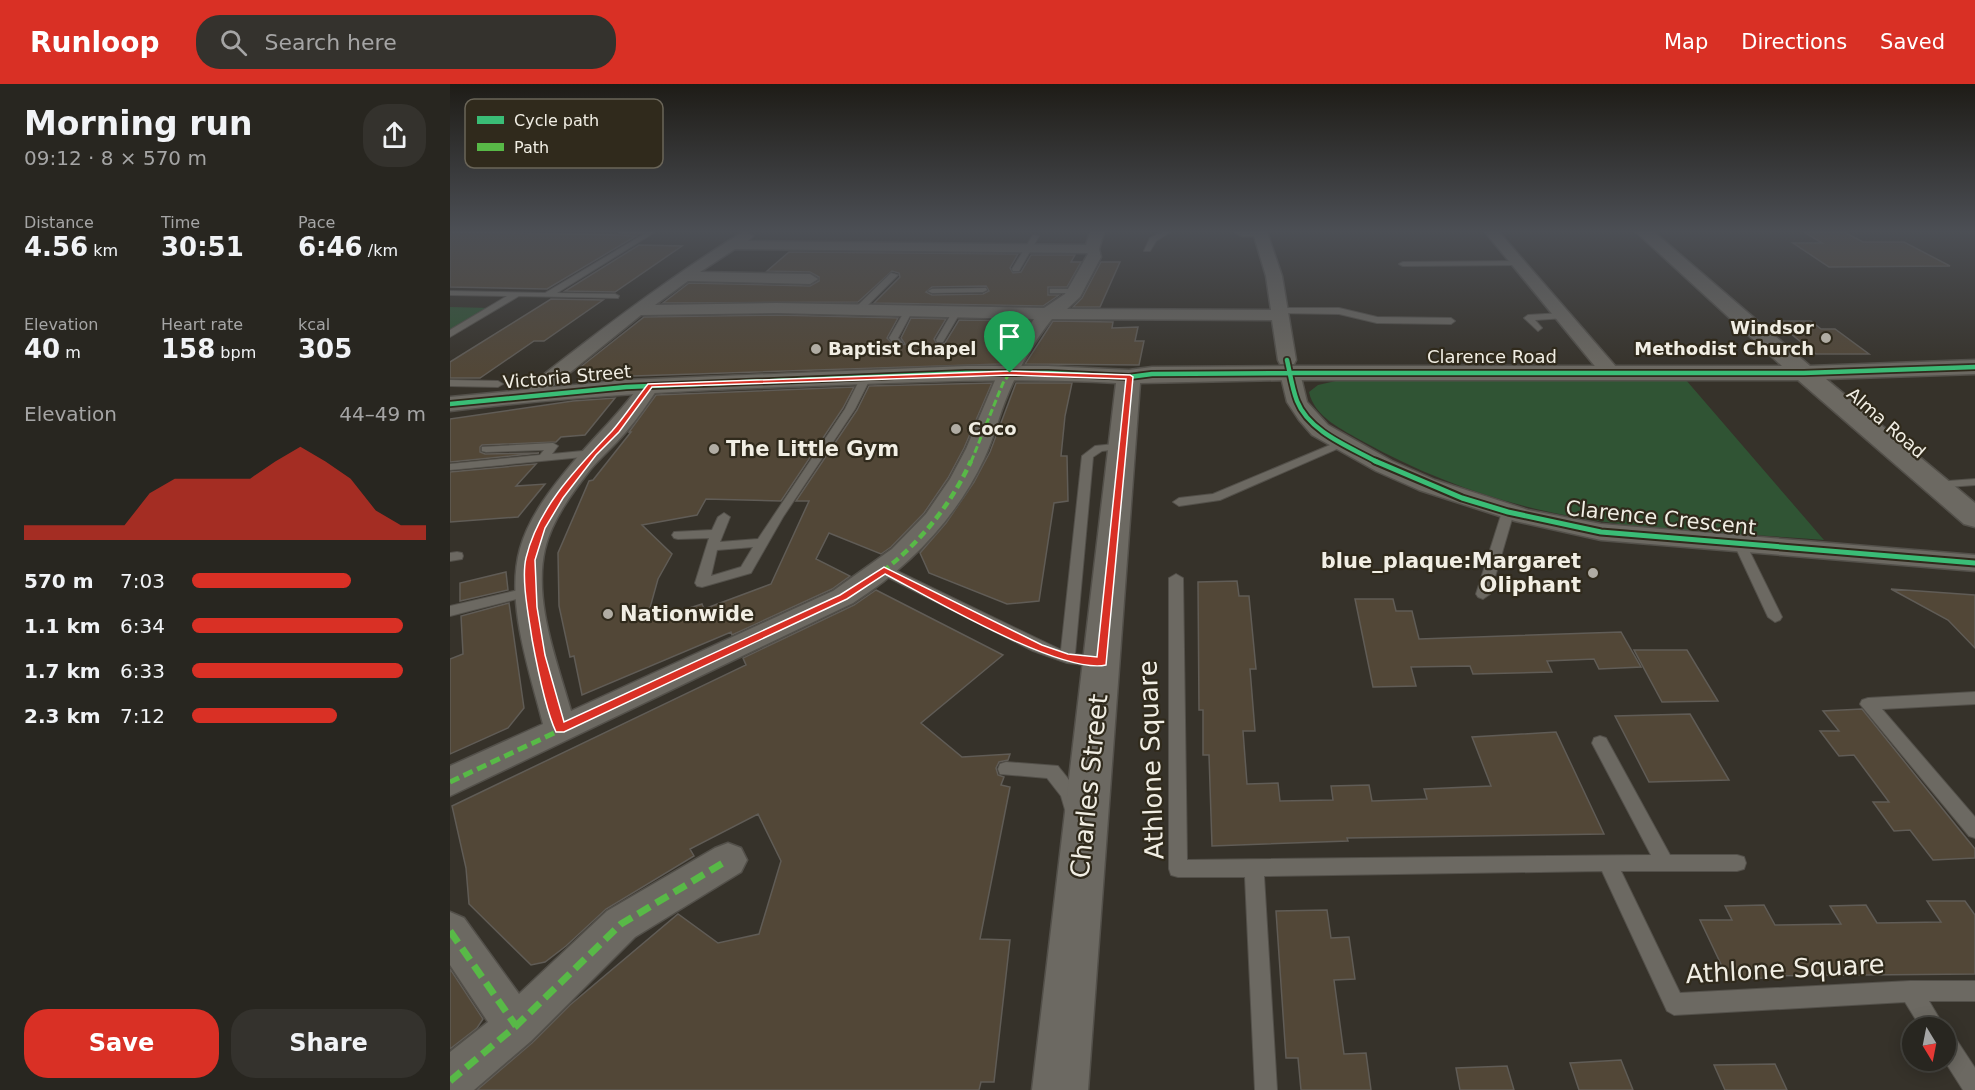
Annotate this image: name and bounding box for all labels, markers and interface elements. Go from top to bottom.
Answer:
search box [196,15,616,69]
text: Runloop [30,26,160,59]
icon: search [217,26,250,59]
text: Search here [265,30,397,55]
text: Map [1664,30,1708,54]
text: Directions [1741,30,1847,54]
text: Saved [1880,30,1945,54]
legend [465,99,663,168]
text: Morning run [24,104,252,143]
button: share [363,104,426,167]
text: Cycle path [514,111,599,130]
text: Path [514,138,549,157]
text: 09:12 · 8 × 570 m [24,146,207,170]
text: Distance [24,213,94,232]
text: Time [161,213,200,232]
text: Pace [298,213,335,232]
text: 4.56 [24,232,88,262]
text: 30:51 [161,232,244,262]
text: 6:46 [298,232,363,262]
text: km [88,241,118,260]
text: /km [363,241,398,260]
pin [984,311,1035,373]
text: Elevation [24,315,98,334]
text: Heart rate [161,315,243,334]
text: kcal [298,315,330,334]
place label: Windsor Methodist Church [1634,317,1814,359]
icon: arrive [993,320,1026,353]
marker: Windsor Methodist Church [1819,331,1833,345]
text: 40 [24,334,60,364]
text: 158 [161,334,215,364]
text: 305 [298,334,352,364]
place label: Baptist Chapel [828,338,977,359]
marker: Baptist Chapel [809,342,823,356]
text: m [60,343,81,362]
text: bpm [215,343,256,362]
street label: Clarence Road [1427,346,1557,367]
street label: Victoria Street [502,360,632,393]
street label: Alma Road [1843,383,1930,462]
text: Elevation [24,402,117,426]
text: 44–49 m [339,402,426,426]
place label: Coco [968,418,1017,439]
marker: Coco [949,422,963,436]
place label: The Little Gym [726,437,899,461]
marker: The Little Gym [707,442,721,456]
street label: Clarence Crescent [1564,496,1758,540]
place label: blue_plaque:Margaret Oliphant [1321,549,1581,597]
marker: blue_plaque:Margaret Oliphant [1586,566,1600,580]
text: 570 m [24,569,94,593]
text: 7:03 [120,569,165,593]
place label: Nationwide [620,602,754,626]
marker: Nationwide [601,607,615,621]
text: 1.1 km [24,614,101,638]
text: 6:34 [120,614,165,638]
text: 1.7 km [24,659,101,683]
text: 6:33 [120,659,165,683]
street label: Athlone Square [1133,660,1169,860]
street label: Charles Street [1064,692,1114,880]
text: 2.3 km [24,704,101,728]
text: 7:12 [120,704,165,728]
street label: Athlone Square [1685,949,1885,989]
button: Save [24,1009,219,1078]
button: Share [231,1009,426,1078]
north arrow [1902,1017,1956,1071]
map controls [1902,1017,1956,1071]

